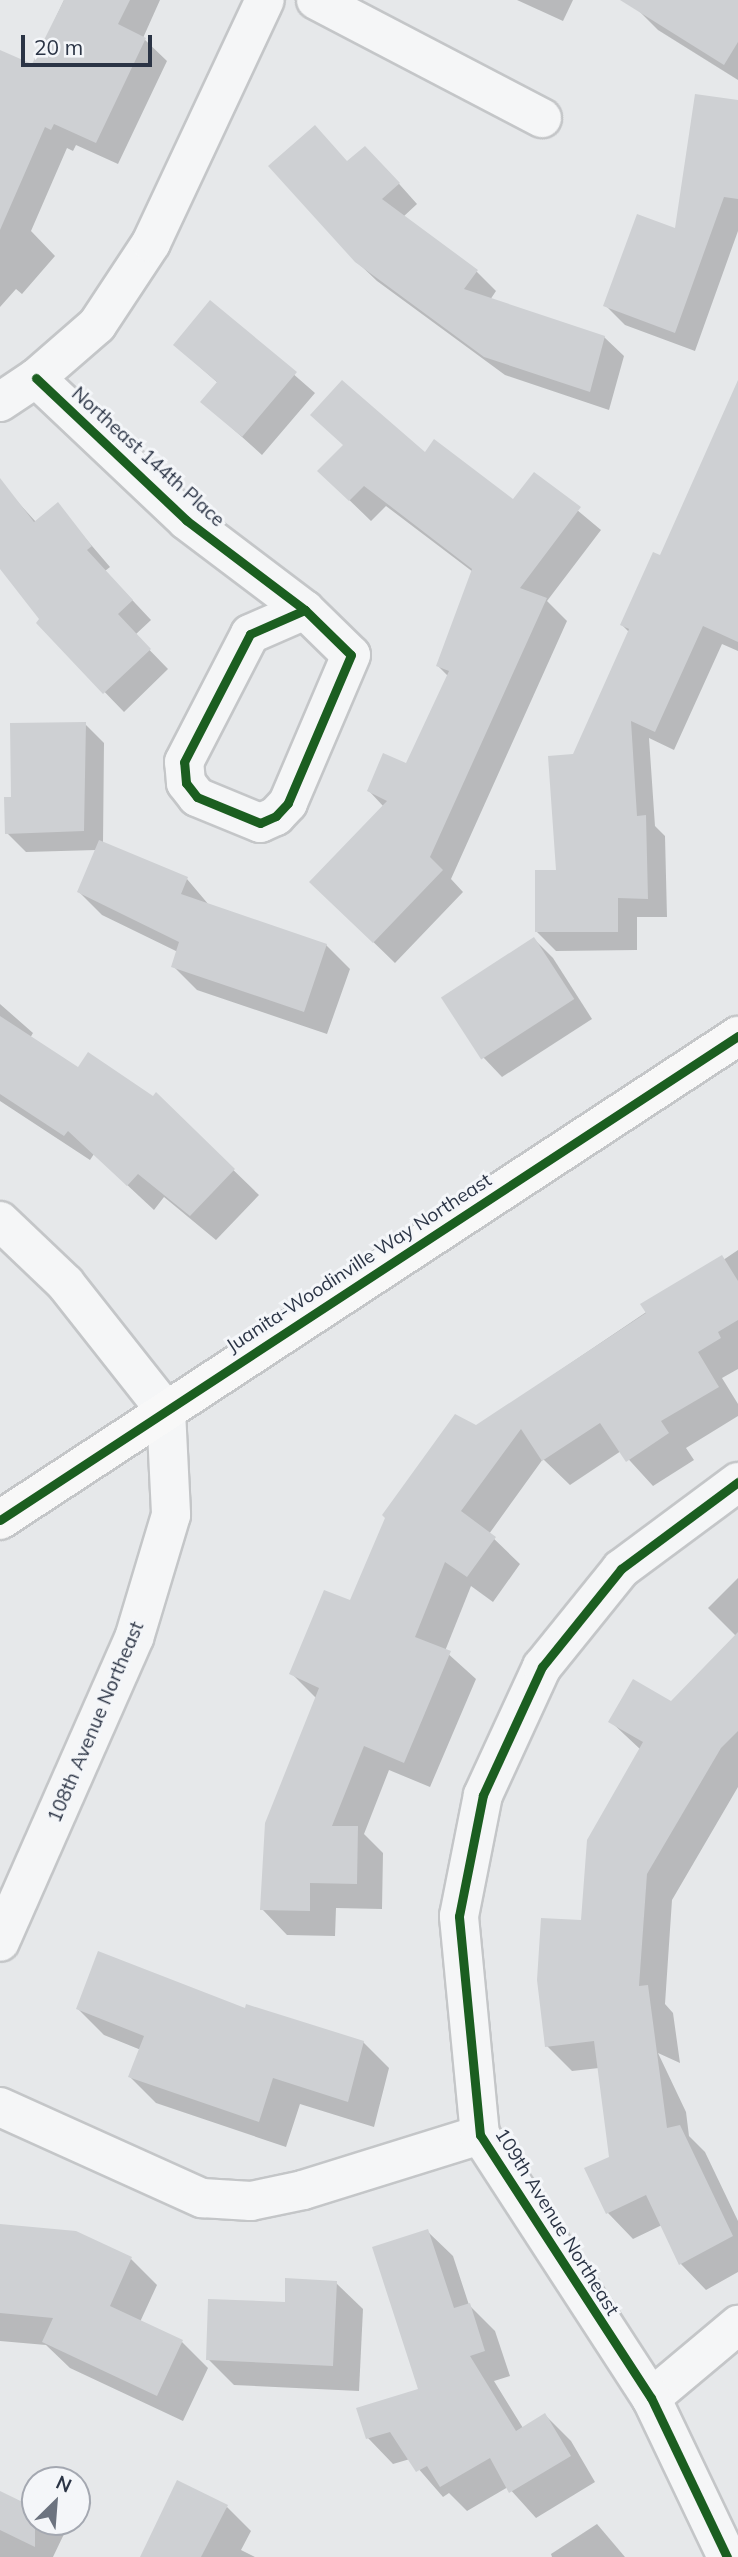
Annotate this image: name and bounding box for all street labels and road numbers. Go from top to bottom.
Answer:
street label: Northeast 144th Place [67,382,229,532]
street label: Juanita-Woodinville Way Northeast [222,1169,496,1357]
street label: 108th Avenue Northeast [43,1618,149,1826]
street label: 109th Avenue Northeast [490,2124,624,2320]

